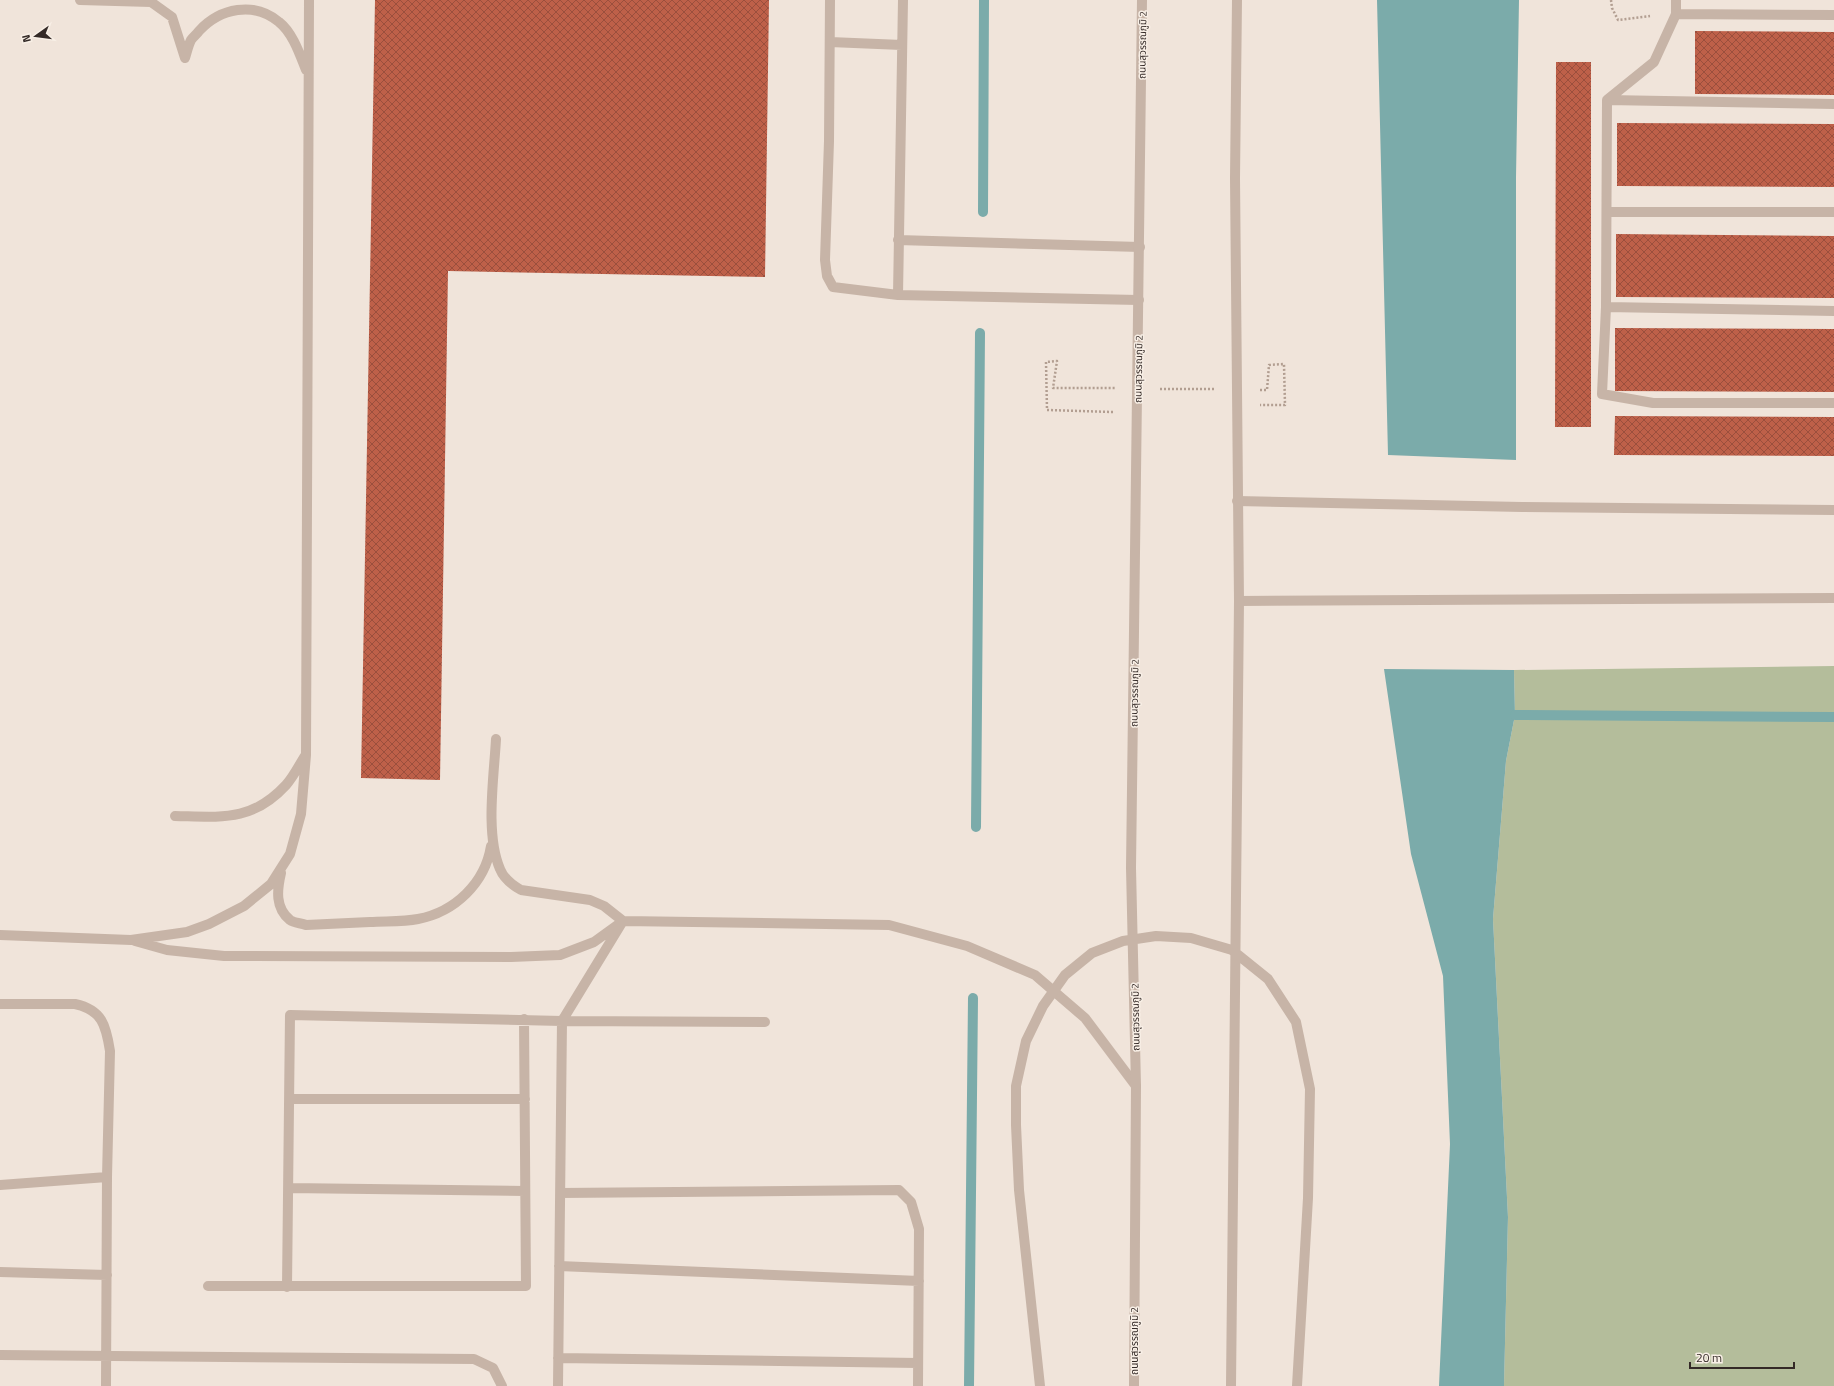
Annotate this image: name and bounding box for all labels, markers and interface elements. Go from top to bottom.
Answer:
street label: ถนนสุวรรณภูมิ 2 [1134,11,1151,79]
north arrow [16,16,56,56]
text: N [18,33,35,44]
street label: ถนนสุวรรณภูมิ 2 [1130,335,1147,403]
street label: ถนนสุวรรณภูมิ 2 [1126,659,1143,727]
street label: ถนนสุวรรณภูมิ 2 [1127,983,1144,1051]
street label: ถนนสุวรรณภูมิ 2 [1127,1307,1142,1375]
scale bar [1690,1344,1794,1370]
text: 20 m [1696,1348,1722,1367]

